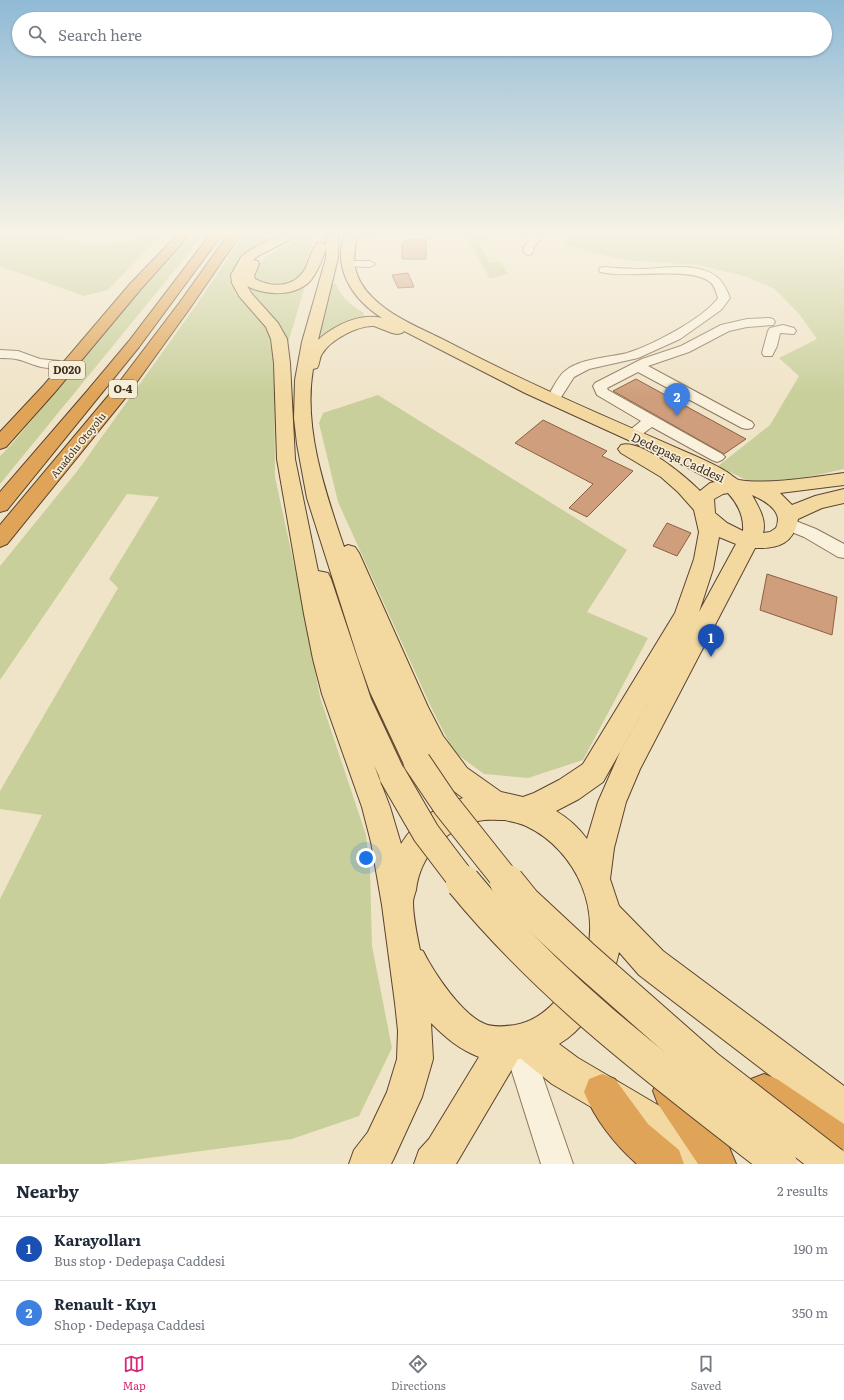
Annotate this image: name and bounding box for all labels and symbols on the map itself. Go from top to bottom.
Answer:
road number: D020 [49,361,85,379]
road number: O-4 [109,380,137,398]
pin: 2 [664,383,690,416]
street label: Anadolu Otoyolu [46,408,109,481]
street label: Dedepaşa Caddesi [629,428,728,487]
pin: 1 [698,624,724,657]
your location [356,848,376,868]

